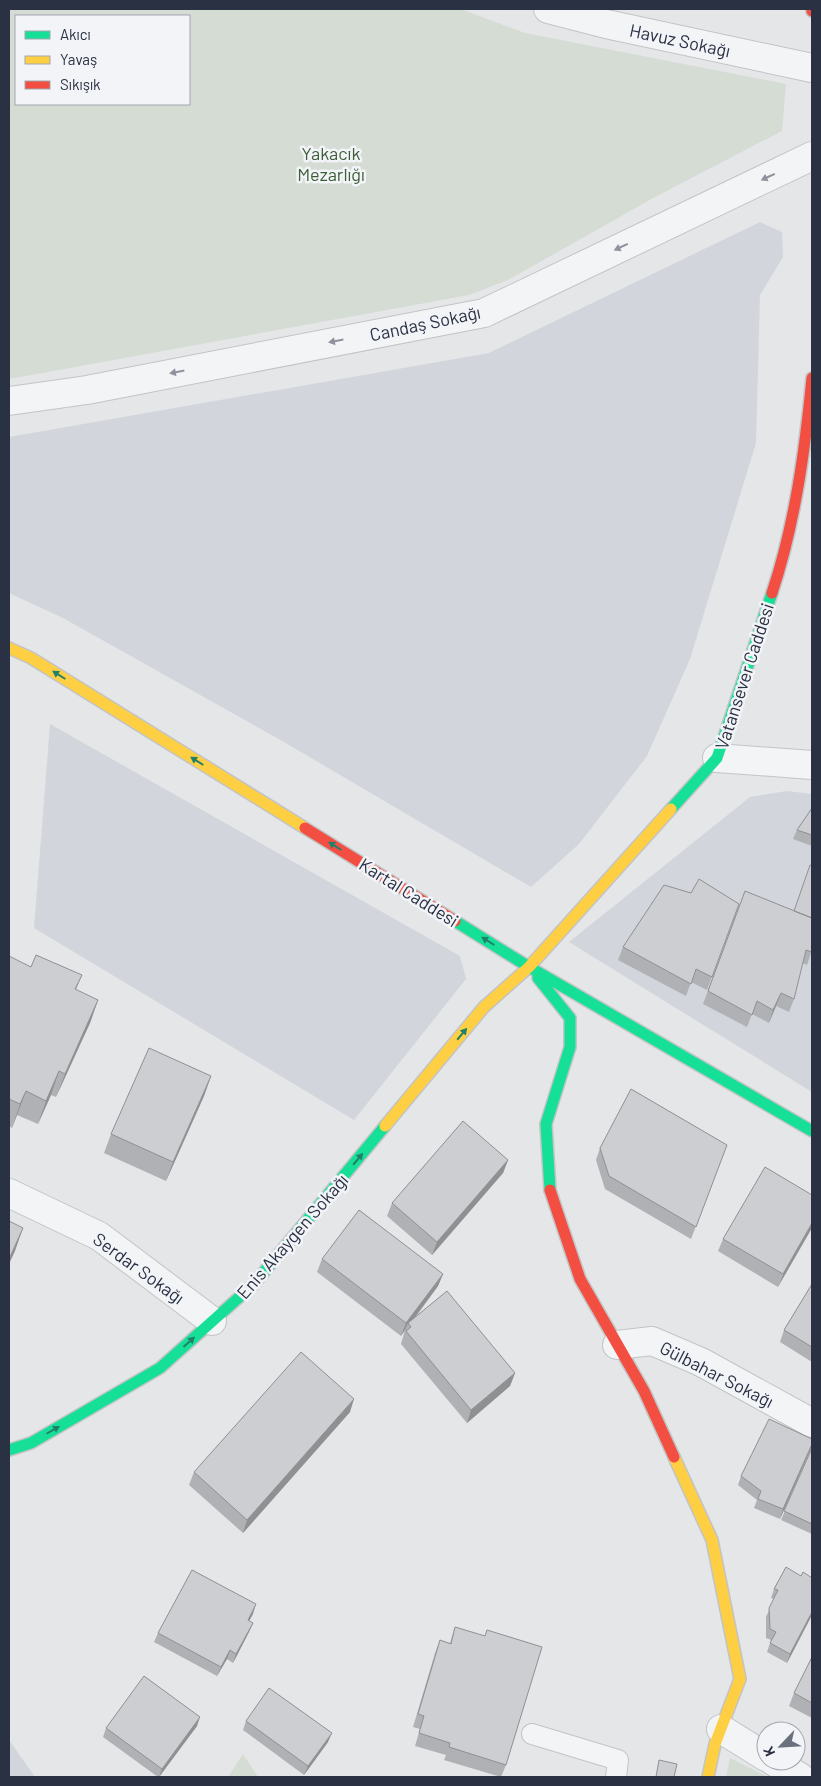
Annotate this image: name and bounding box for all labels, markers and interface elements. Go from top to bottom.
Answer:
legend [15,15,190,105]
street label: Havuz Sokağı [628,19,732,61]
text: Akıcı [60,25,91,43]
text: Yavaş [60,50,97,68]
text: Sıkışık [60,75,101,93]
park label: Yakacık Mezarlığı [297,142,365,185]
one-way arrow [761,174,775,182]
one-way arrow [614,243,629,251]
street label: Candaş Sokağı [368,301,482,345]
one-way arrow [328,338,344,346]
one-way arrow [169,369,185,377]
street label: Vatansever Caddesi [710,600,778,752]
one-way arrow [52,671,65,680]
one-way arrow [190,756,203,765]
one-way arrow [328,842,341,851]
street label: Kartal Caddesi [355,853,463,931]
one-way arrow [481,936,495,946]
one-way arrow [456,1028,467,1041]
one-way arrow [353,1153,364,1166]
street label: Enis Akaygen Sokağı [232,1169,352,1303]
street label: Serdar Sokağı [89,1227,189,1309]
one-way arrow [182,1336,194,1348]
street label: Gülbahar Sokağı [656,1336,778,1412]
one-way arrow [46,1426,60,1435]
north arrow [756,1721,806,1771]
text: K [759,1744,778,1759]

